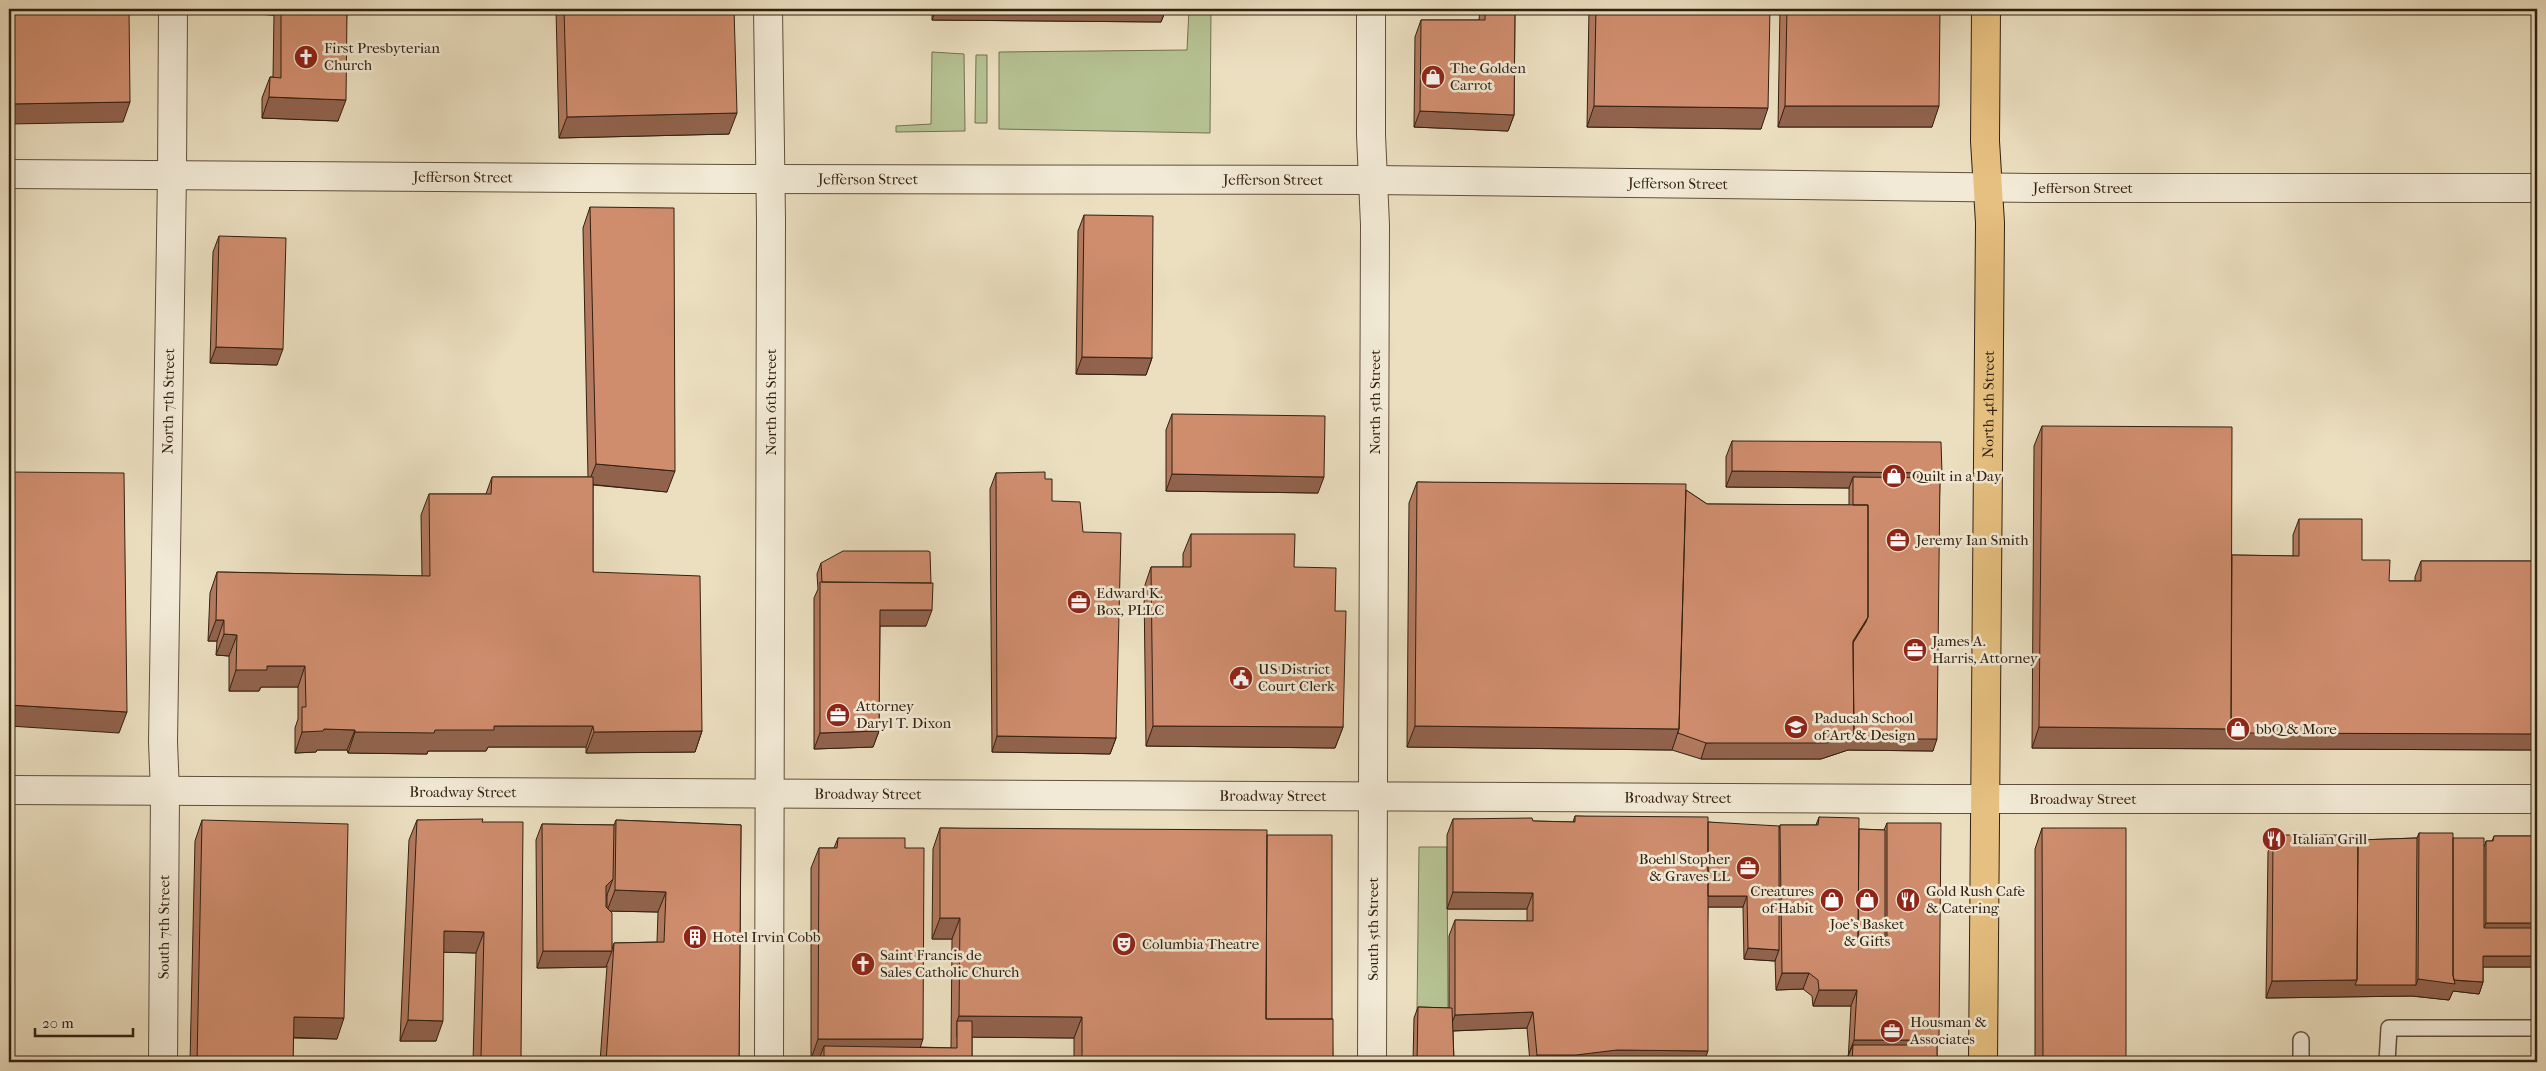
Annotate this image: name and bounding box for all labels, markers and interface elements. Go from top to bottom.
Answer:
place label: First Presbyterian Church [324,39,440,74]
church icon: First Presbyterian Church [293,44,319,70]
place label: The Golden Carrot [1450,59,1526,94]
shop icon: The Golden Carrot [1420,64,1446,90]
street label: Jefferson Street [412,168,514,186]
street label: Jefferson Street [817,170,919,188]
street label: Jefferson Street [1222,171,1324,189]
street label: Jefferson Street [1627,174,1729,193]
street label: Jefferson Street [2032,179,2134,197]
street label: North 7th Street [159,347,178,454]
street label: North 6th Street [762,348,780,455]
street label: North 5th Street [1366,349,1384,455]
street label: North 4th Street [1979,350,1998,458]
shop icon: Quilt in a Day [1881,463,1907,489]
place label: Quilt in a Day [1912,467,2003,485]
office icon: Jeremy Ian Smith [1885,527,1911,553]
place label: Jeremy Ian Smith [1915,531,2029,549]
place label: Edward K. Box, PLLC [1096,584,1164,619]
office icon: Edward K. Box, PLLC [1066,589,1092,615]
place label: James A. Harris, Attorney [1931,632,2039,667]
office icon: James A. Harris, Attorney [1902,637,1928,663]
place label: US District Court Clerk [1258,660,1335,695]
public building icon: US District Court Clerk [1228,665,1254,691]
place label: Attorney Daryl T. Dixon [855,697,952,732]
office icon: Attorney Daryl T. Dixon [825,702,851,728]
place label: Paducah School of Art & Design [1814,709,1916,744]
school or university icon: Paducah School of Art & Design [1783,714,1809,740]
shop icon: bbQ & More [2225,716,2251,742]
place label: bbQ & More [2255,720,2337,738]
street label: Broadway Street [409,783,517,801]
street label: Broadway Street [814,785,922,803]
street label: Broadway Street [1219,787,1327,805]
street label: Broadway Street [1624,789,1732,807]
street label: Broadway Street [2029,790,2137,808]
restaurant icon: Italian Grill [2261,826,2287,852]
place label: Italian Grill [2292,830,2367,848]
place label: Boehl Stopher & Graves LL [1639,850,1731,885]
office icon: Boehl Stopher & Graves LL [1735,855,1761,881]
street label: South 7th Street [155,874,173,979]
street label: South 5th Street [1364,877,1382,981]
place label: Creatures of Habit [1750,882,1815,917]
place label: Gold Rush Cafe & Catering [1926,882,2026,917]
shop icon: Creatures of Habit [1819,887,1845,913]
shop icon: Joe's Basket & Gifts [1854,887,1880,913]
restaurant icon: Gold Rush Cafe & Catering [1895,887,1921,913]
place label: Joe's Basket & Gifts [1829,915,1905,950]
building icon: Hotel Irvin Cobb [682,924,708,950]
place label: Hotel Irvin Cobb [712,928,821,946]
theatre icon: Columbia Theatre [1111,931,1137,957]
place label: Columbia Theatre [1142,935,1260,953]
place label: Saint Francis de Sales Catholic Church [880,946,1020,981]
church icon: Saint Francis de Sales Catholic Church [850,951,876,977]
scale bar [35,1006,132,1038]
place label: Housman & Associates [1909,1013,1987,1048]
text: 20 m [42,1014,74,1032]
office icon: Housman & Associates [1879,1018,1905,1044]

